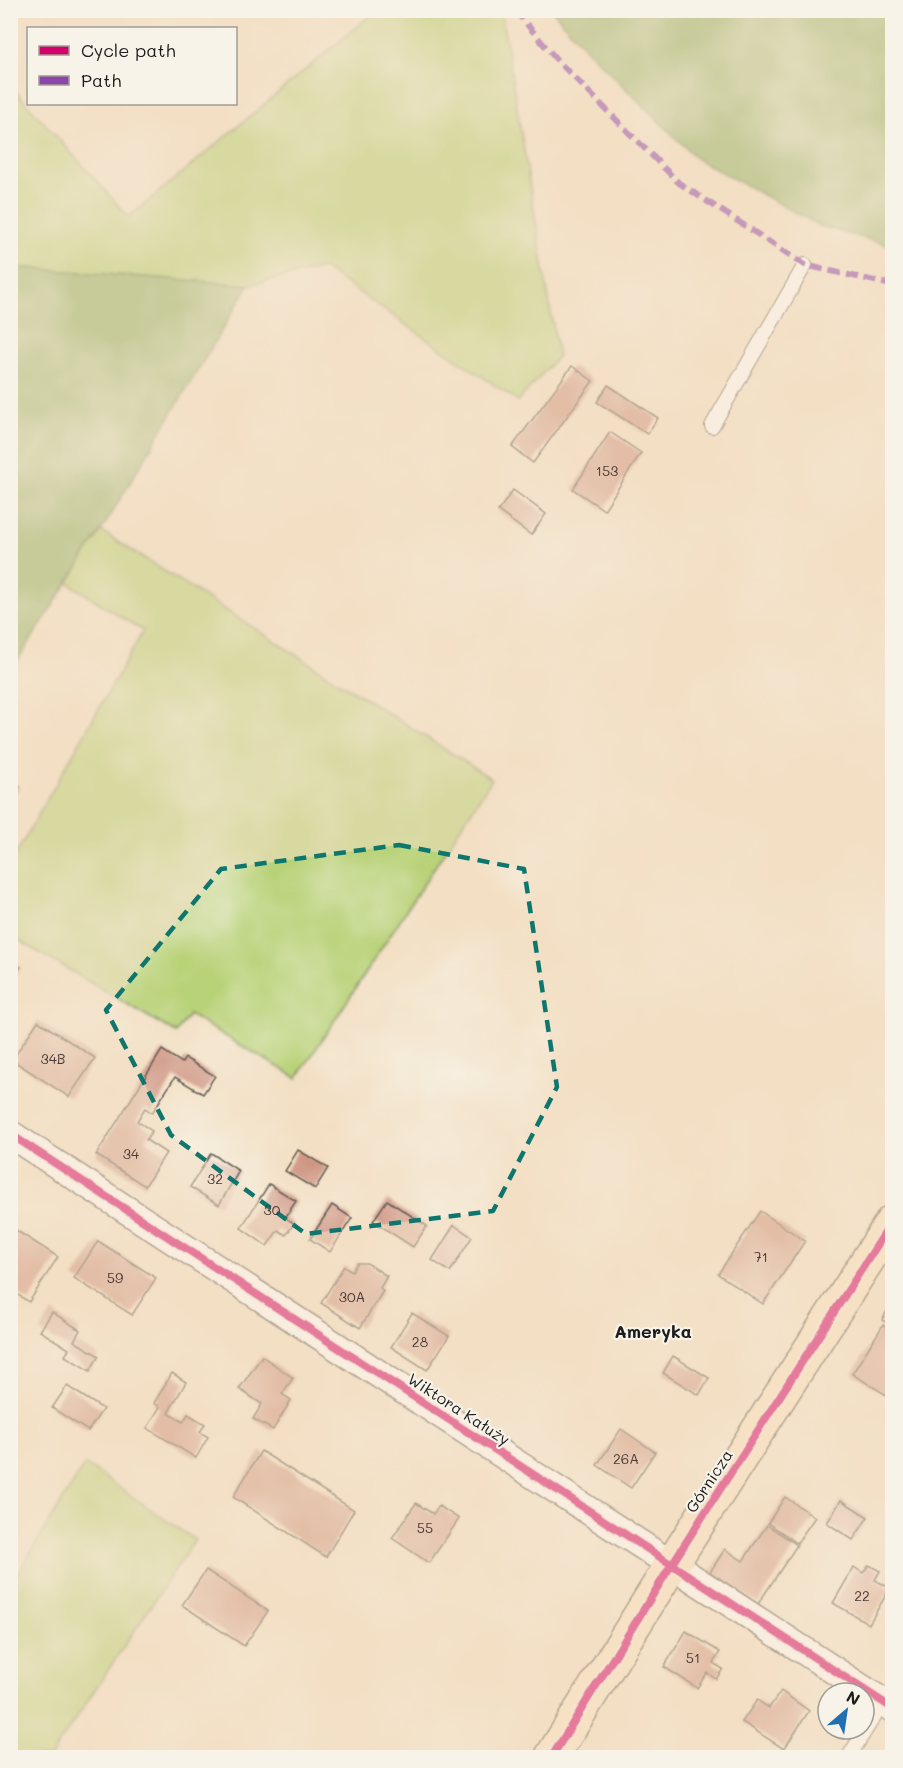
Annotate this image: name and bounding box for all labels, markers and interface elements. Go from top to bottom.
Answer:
legend [27,27,237,105]
text: Cycle path [81,38,176,62]
text: Path [81,68,121,92]
house number: 153 [596,461,618,480]
house number: 34B [40,1049,66,1068]
house number: 34 [123,1144,140,1163]
house number: 32 [207,1169,223,1188]
house number: 30 [264,1200,281,1219]
house number: 71 [754,1247,768,1266]
house number: 59 [107,1268,123,1287]
house number: 30A [339,1287,365,1306]
district label: Ameryka [614,1319,692,1343]
house number: 28 [412,1332,428,1351]
street label: Wiktora Kałuży [404,1368,514,1449]
street label: Górnicza [680,1445,737,1516]
house number: 26A [613,1449,639,1468]
house number: 55 [417,1518,433,1537]
house number: 22 [854,1586,870,1605]
house number: 51 [686,1648,700,1667]
north arrow [816,1681,876,1741]
text: N [843,1685,864,1710]

